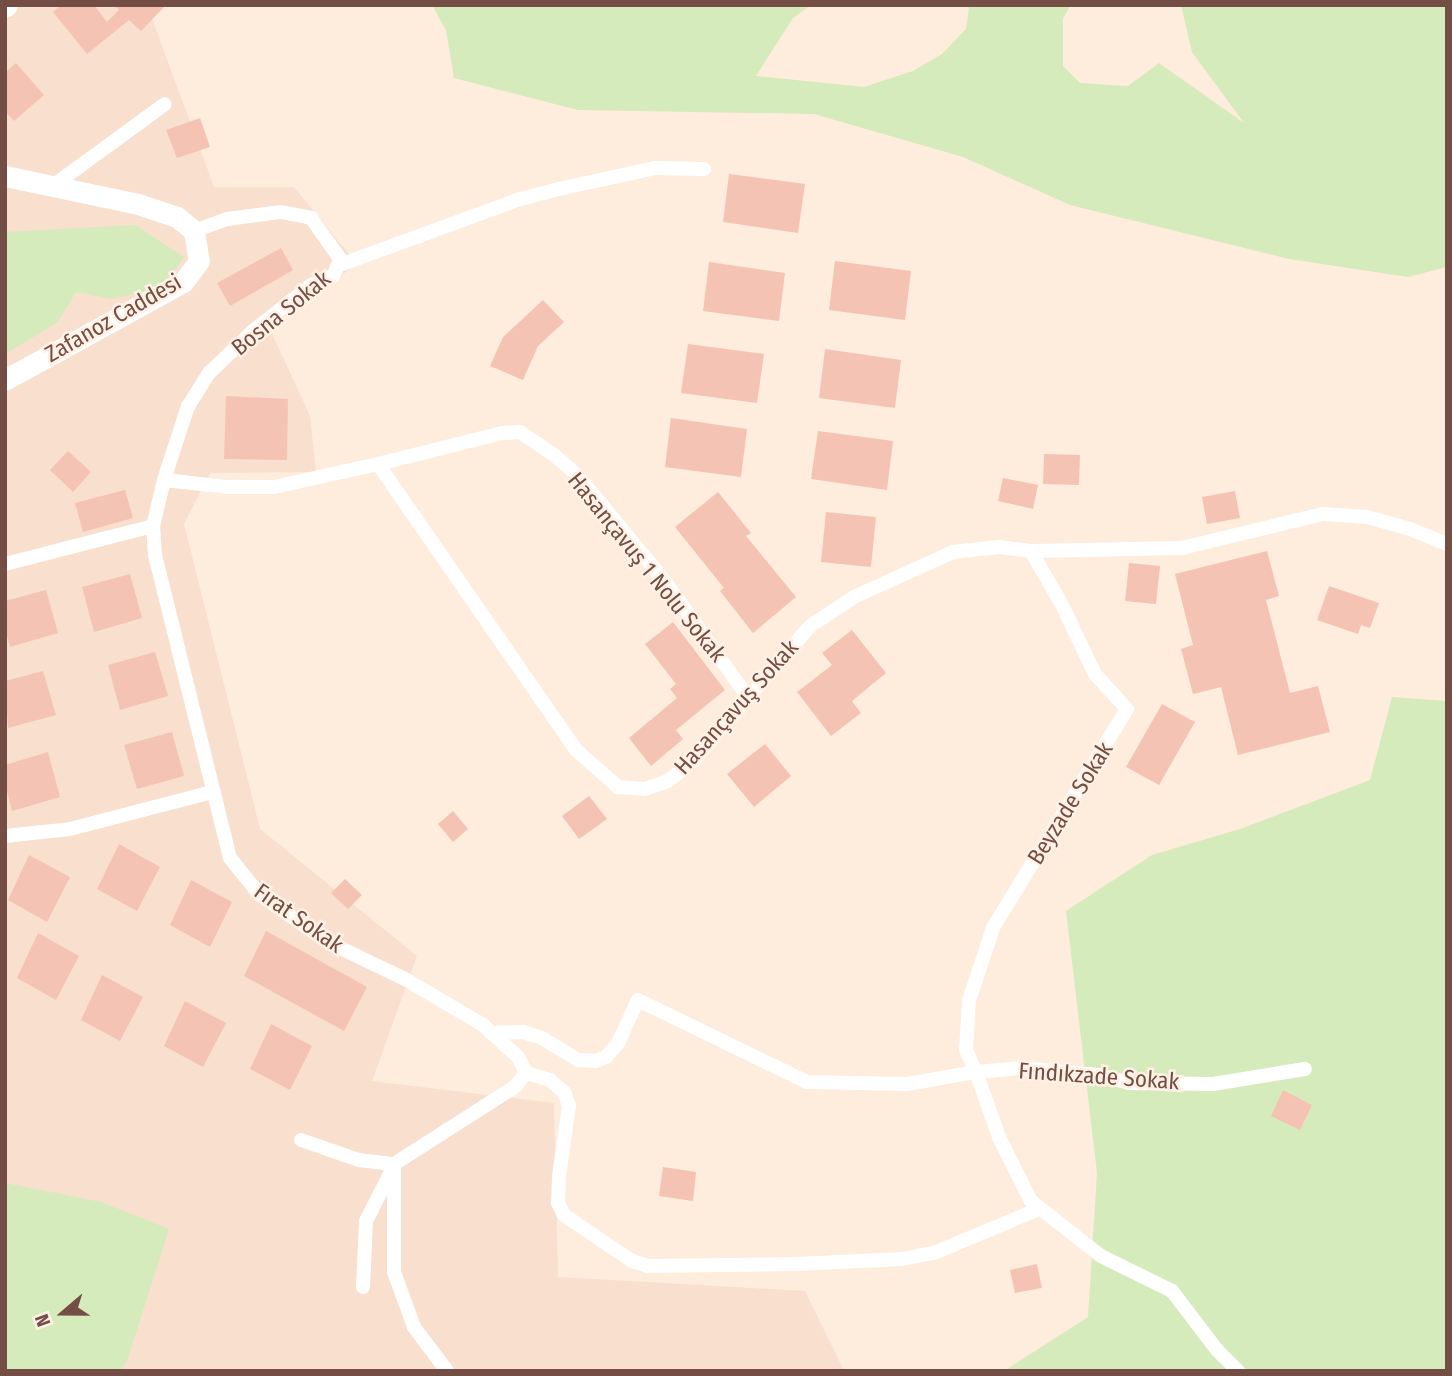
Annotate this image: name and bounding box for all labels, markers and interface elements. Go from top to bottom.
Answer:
street label: Bosna Sokak [226,265,336,361]
street label: Zafanoz Caddesi [40,268,186,368]
street label: Hasançavuş 1 Nolu Sokak [562,467,732,667]
street label: Hasançavuş Sokak [668,634,804,780]
street label: Beyzade Sokak [1021,737,1119,869]
street label: Fırat Sokak [249,877,349,959]
street label: Fındıkzade Sokak [1018,1057,1180,1095]
north arrow [28,1278,98,1348]
text: N [30,1311,56,1330]

